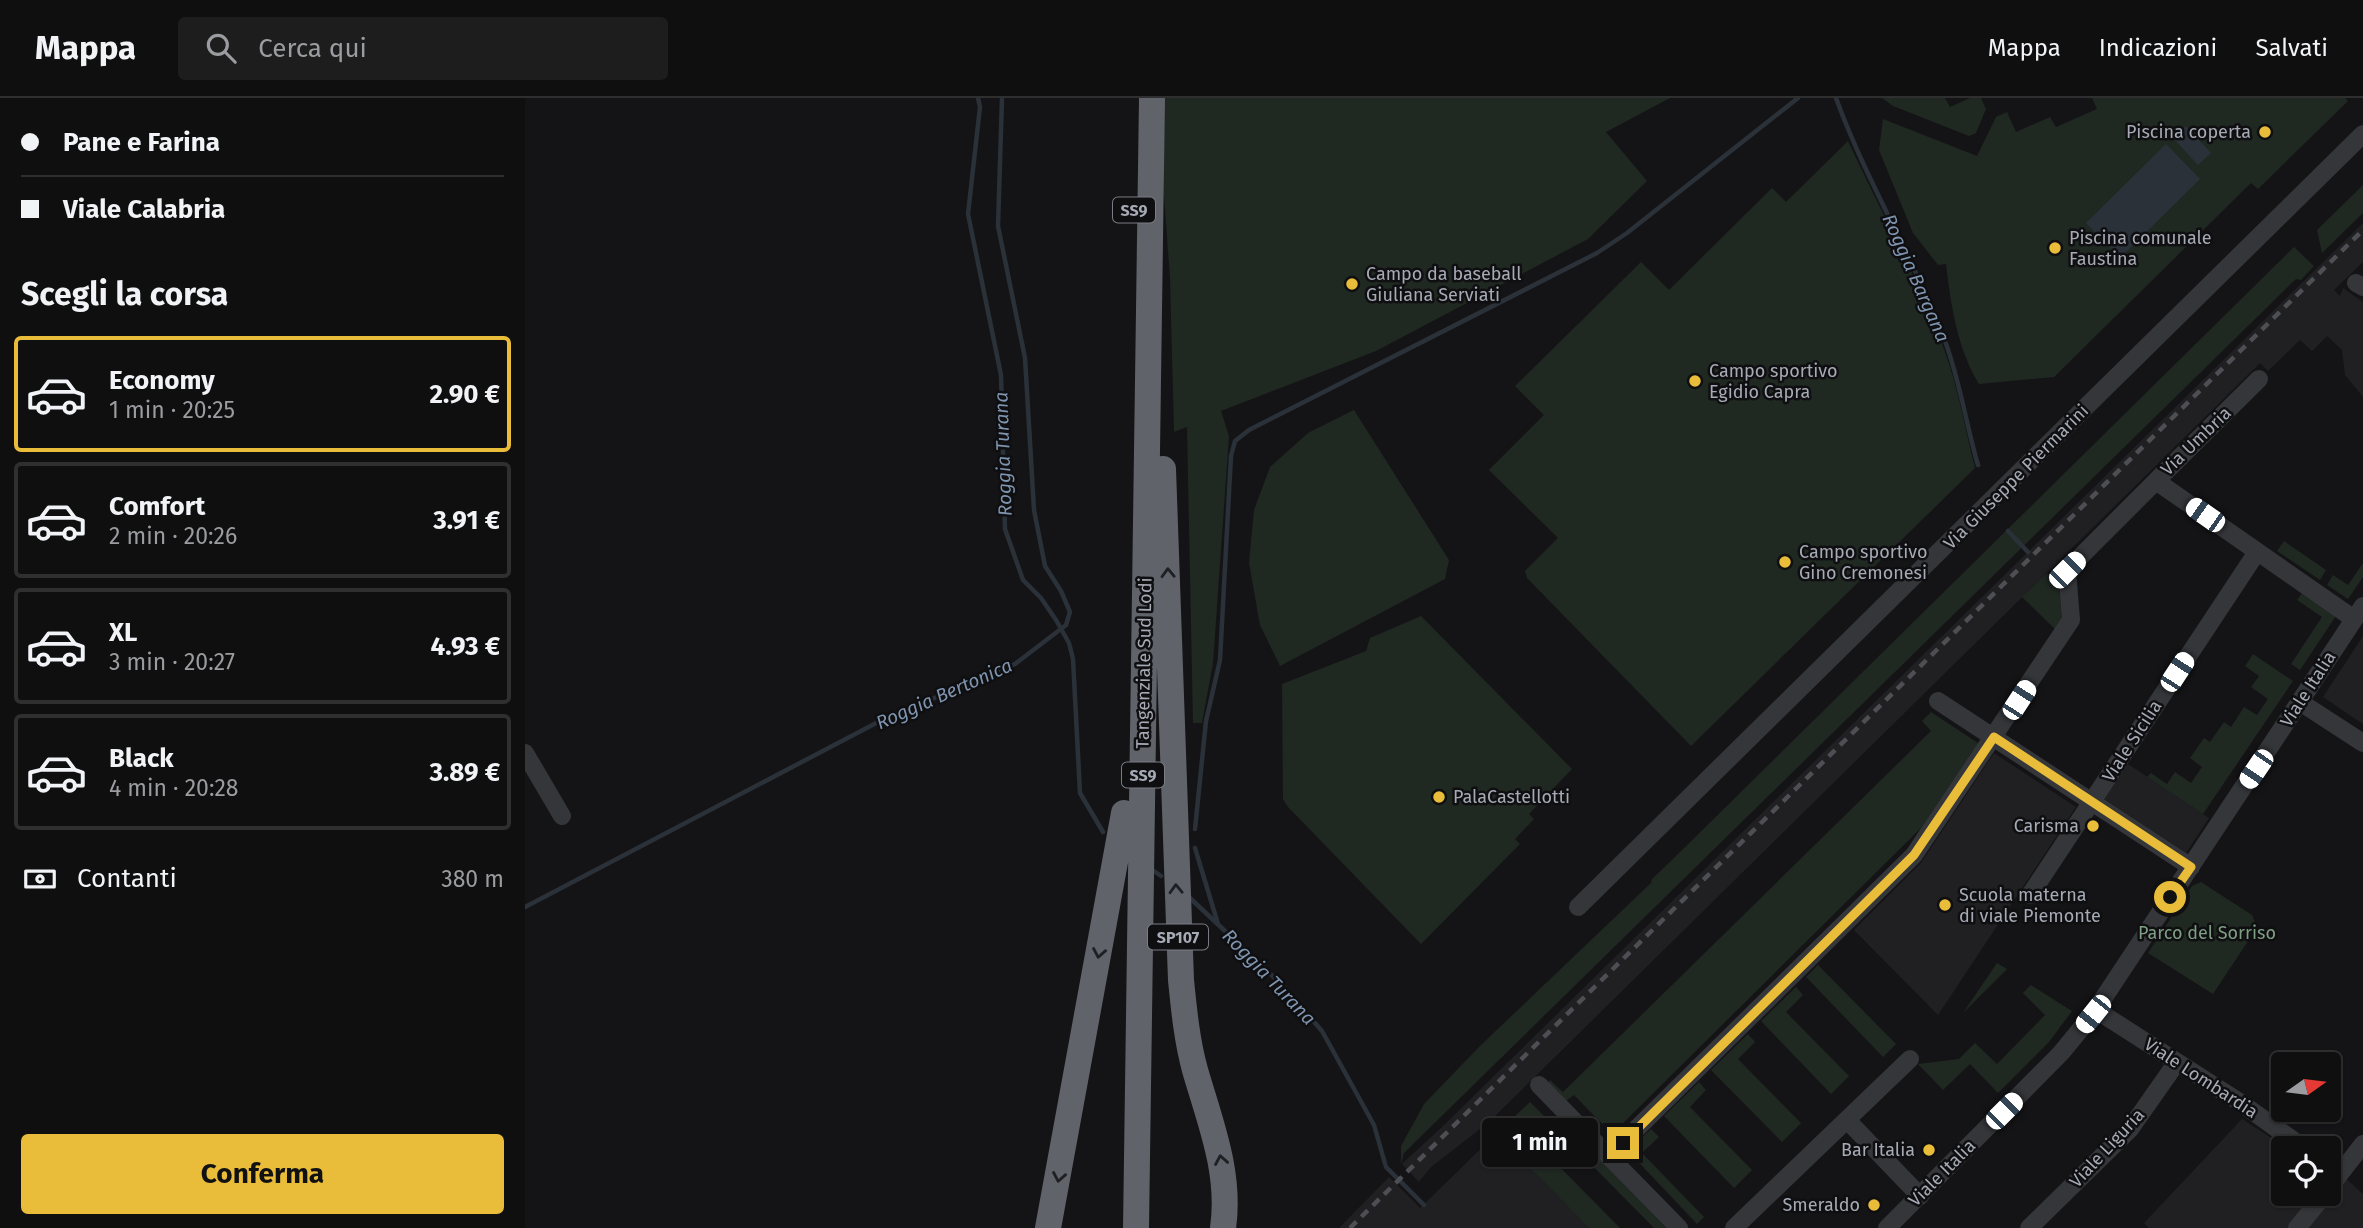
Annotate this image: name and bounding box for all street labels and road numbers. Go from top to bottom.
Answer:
road number: SS9 [1113,198,1155,222]
street label: Via Giuseppe Piermarini [1939,400,2093,554]
street label: Via Umbria [2156,402,2236,480]
street label: Tangenziale Sud Lodi [1132,577,1156,749]
street label: Viale Italia [2275,647,2341,731]
street label: Viale Sicilia [2097,696,2167,786]
road number: SS9 [1122,762,1164,788]
road number: SP107 [1148,924,1208,950]
street label: Viale Lombardia [2140,1033,2262,1123]
street label: Viale Liguria [2065,1104,2149,1192]
street label: Viale Italia [1904,1135,1980,1211]

